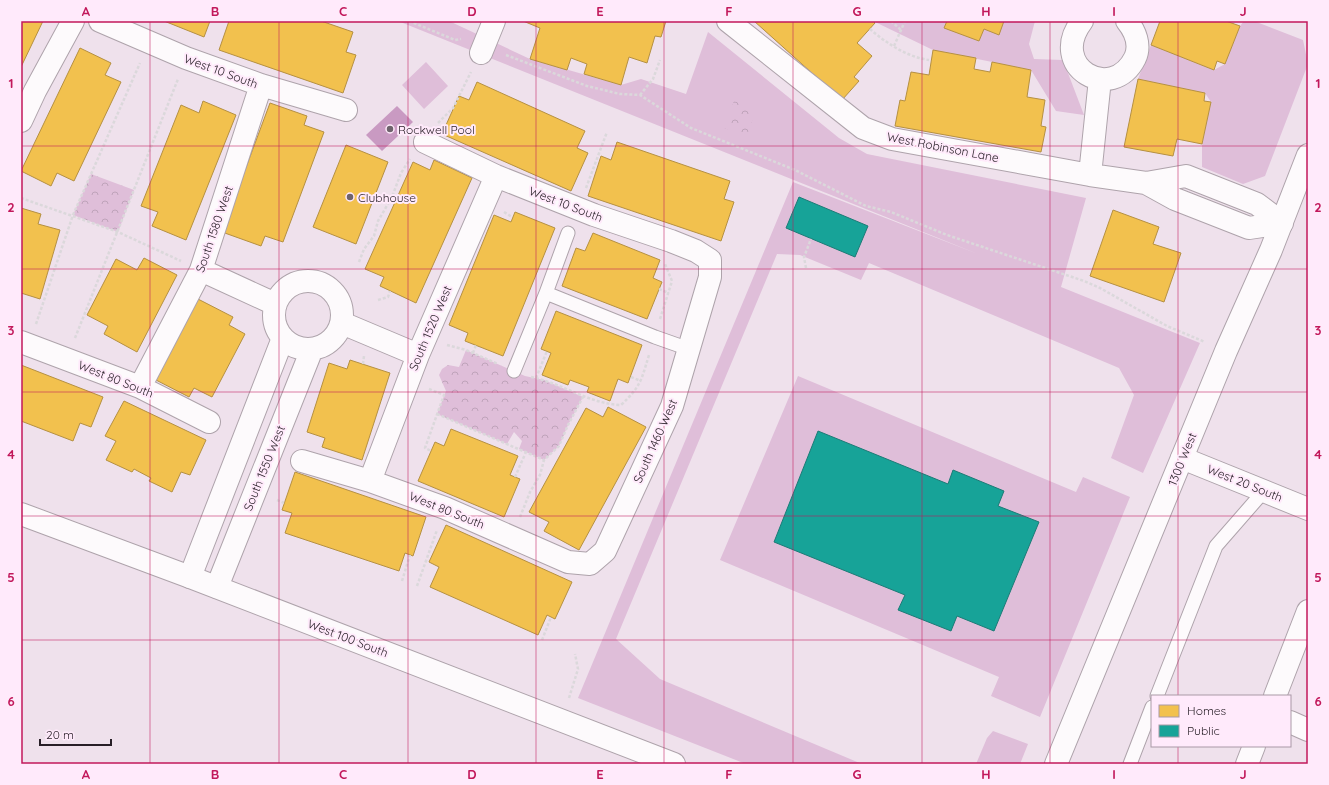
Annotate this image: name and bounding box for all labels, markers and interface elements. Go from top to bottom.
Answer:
text: A [82,3,91,19]
text: B [211,3,219,19]
text: C [339,3,347,19]
text: D [467,3,477,19]
text: E [596,3,604,19]
text: F [725,3,733,19]
text: G [852,3,862,19]
text: H [981,3,991,19]
text: I [1112,3,1116,19]
text: J [1239,3,1247,19]
street label: West 10 South [182,51,260,91]
text: 1 [8,75,14,91]
text: 1 [1315,75,1321,91]
place label: Rockwell Pool [398,122,475,137]
marker: Rockwell Pool [385,124,395,134]
street label: West Robinson Lane [886,129,1000,165]
street label: West 10 South [527,183,605,225]
street label: South 1580 West [192,184,236,274]
place label: Clubhouse [358,190,416,205]
marker: Clubhouse [345,192,355,202]
text: 2 [7,199,15,215]
text: 2 [1314,199,1322,215]
street label: South 1520 West [405,283,455,373]
text: 3 [8,322,15,338]
text: 3 [1315,322,1322,338]
street label: West 80 South [76,357,156,401]
street label: South 1460 West [630,397,680,485]
street label: South 1550 West [240,423,288,513]
street label: 1300 West [1165,430,1199,488]
text: 4 [7,446,15,462]
text: 4 [1314,446,1322,462]
street label: West 20 South [1205,461,1285,505]
street label: West 80 South [407,488,487,532]
text: 5 [7,569,15,585]
text: 5 [1314,569,1322,585]
street label: West 100 South [306,616,390,660]
text: 6 [7,693,15,709]
text: 6 [1314,693,1322,709]
legend [1151,695,1291,747]
text: Homes [1187,703,1227,718]
scale bar [40,721,111,747]
text: Public [1187,723,1220,738]
text: 20 m [46,727,74,742]
text: A [82,766,91,782]
text: B [211,766,219,782]
text: C [339,766,347,782]
text: D [467,766,477,782]
text: E [596,766,604,782]
text: F [725,766,733,782]
text: G [852,766,862,782]
text: H [981,766,991,782]
text: I [1112,766,1116,782]
text: J [1239,766,1247,782]

